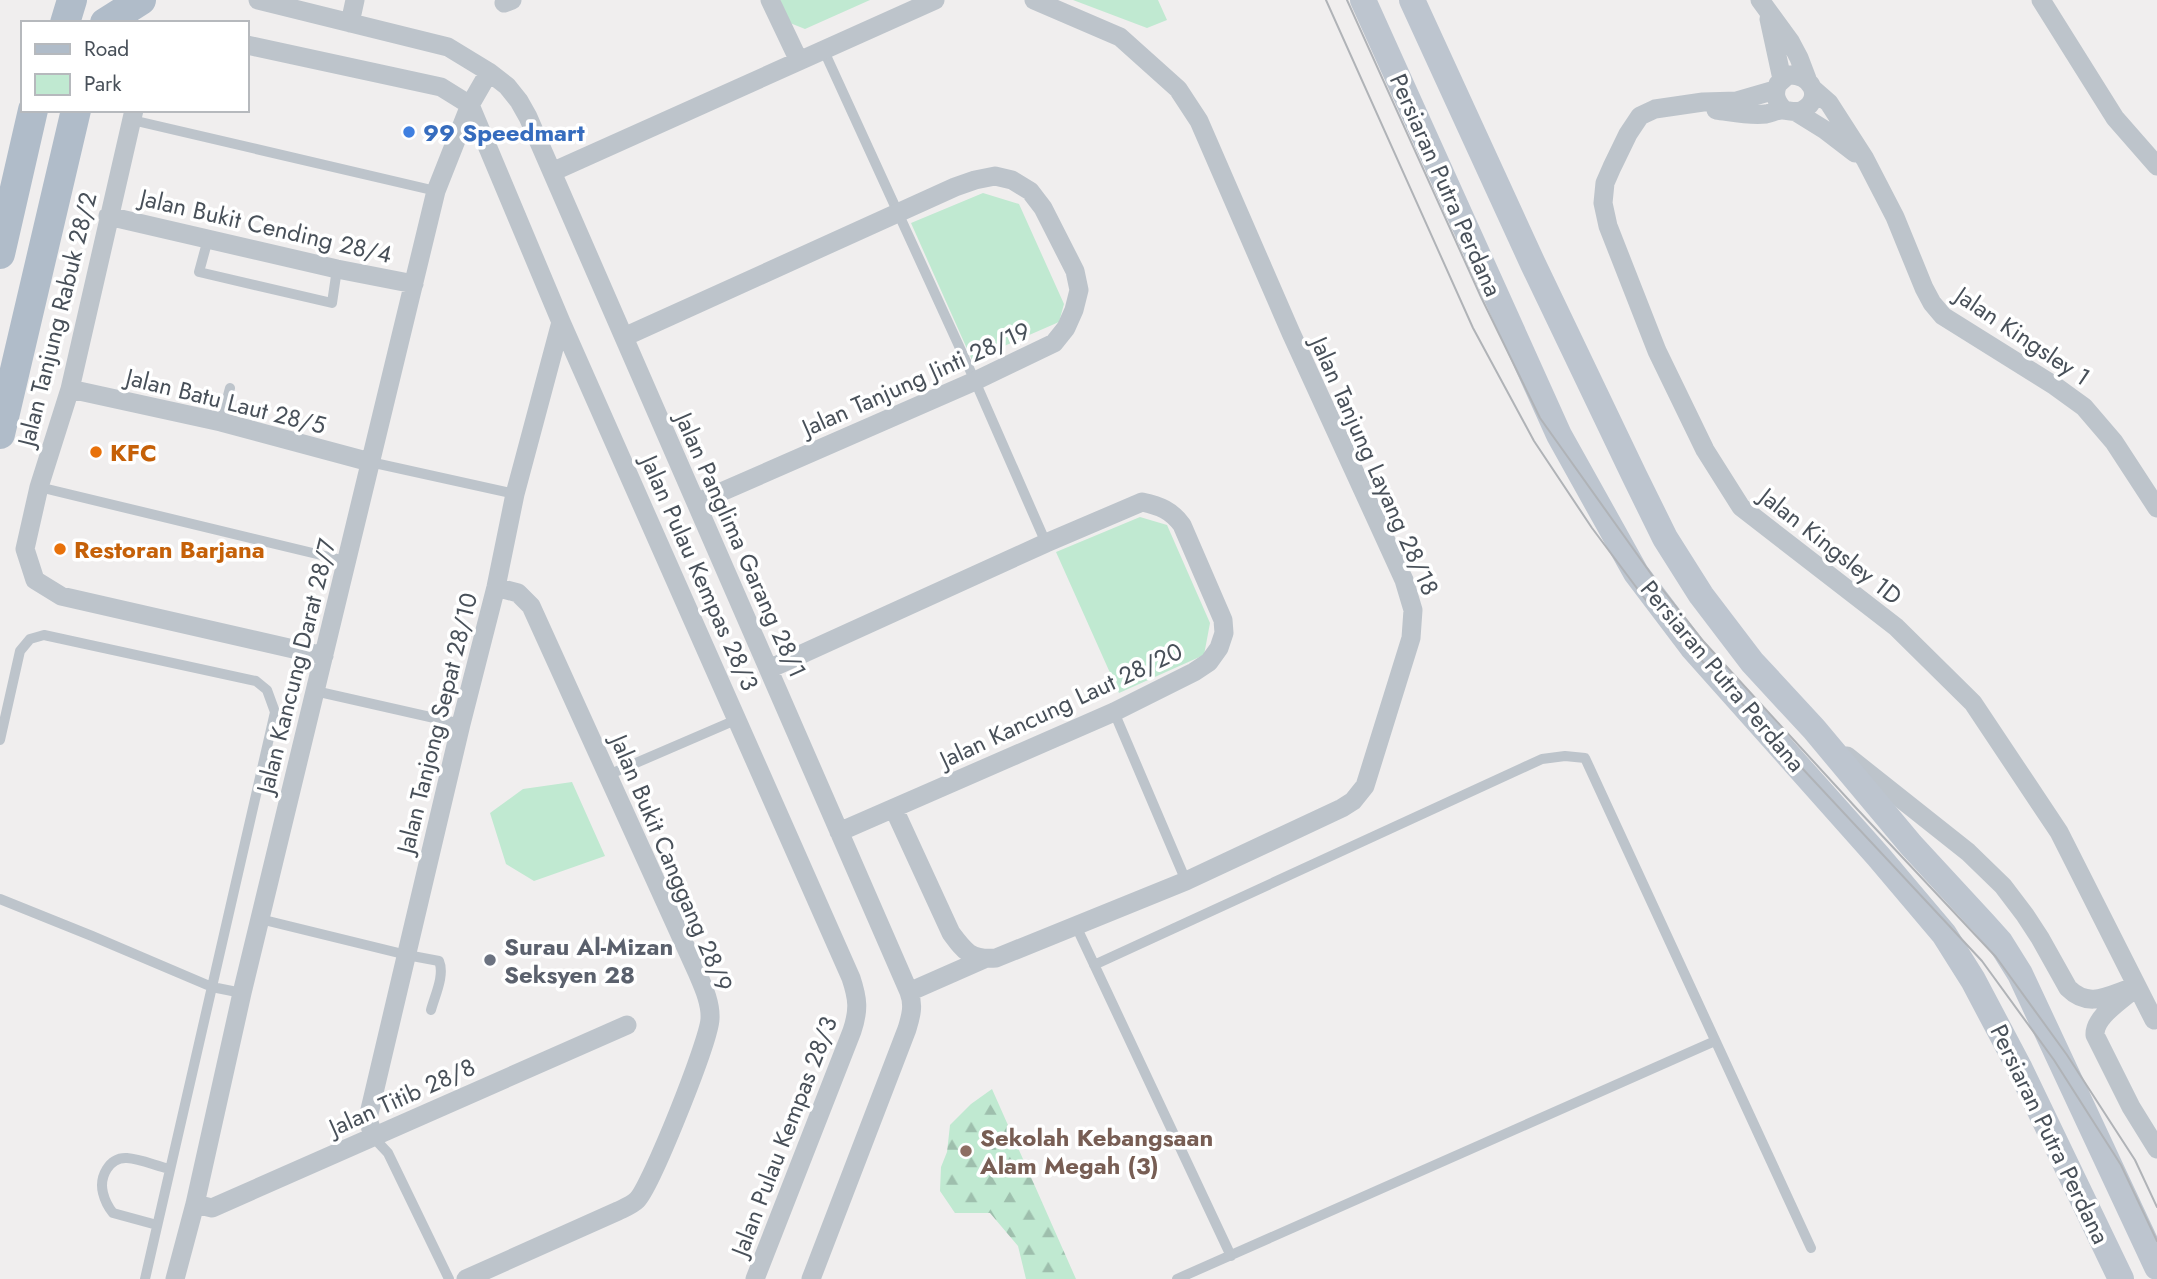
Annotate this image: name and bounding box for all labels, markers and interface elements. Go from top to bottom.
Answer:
legend [21,21,248,112]
text: Road [84,34,129,64]
street label: Persiaran Putra Perdana [1381,68,1511,302]
text: Park [84,69,122,99]
place label: 99 Speedmart [423,115,585,150]
marker: 99 Speedmart [401,124,417,140]
street label: Jalan Bukit Cending 28/4 [134,179,395,272]
street label: Jalan Tanjung Rabuk 28/2 [8,188,106,453]
street label: Jalan Kingsley 1 [1946,276,2097,394]
street label: Jalan Tanjung Jinti 28/19 [794,313,1036,446]
street label: Jalan Tanjung Layang 28/18 [1301,328,1448,601]
street label: Jalan Batu Laut 28/5 [119,359,330,443]
street label: Jalan Panglima Garang 28/1 [666,404,815,683]
place label: KFC [110,435,157,470]
marker: KFC [88,444,104,460]
street label: Jalan Pulau Kempas 28/3 [631,447,768,696]
street label: Jalan Kingsley 1D [1750,477,1910,613]
place label: Restoran Barjana [74,532,265,567]
street label: Jalan Kancung Darat 28/7 [247,535,345,800]
marker: Restoran Barjana [52,541,68,557]
street label: Persiaran Putra Perdana [1632,573,1814,779]
street label: Jalan Tanjong Sepat 28/10 [387,589,486,860]
street label: Jalan Kancung Laut 28/20 [931,633,1188,778]
street label: Jalan Bukit Canggang 28/9 [601,727,742,997]
place label: Surau Al-Mizan Seksyen 28 [504,929,673,992]
marker: Surau Al-Mizan Seksyen 28 [482,952,498,968]
street label: Jalan Pulau Kempas 28/3 [721,1011,846,1264]
street label: Persiaran Putra Perdana [1982,1018,2118,1250]
street label: Jalan Titib 28/8 [321,1049,481,1146]
place label: Sekolah Kebangsaan Alam Megah (3) [979,1120,1213,1183]
marker: Sekolah Kebangsaan Alam Megah (3) [958,1143,974,1159]

